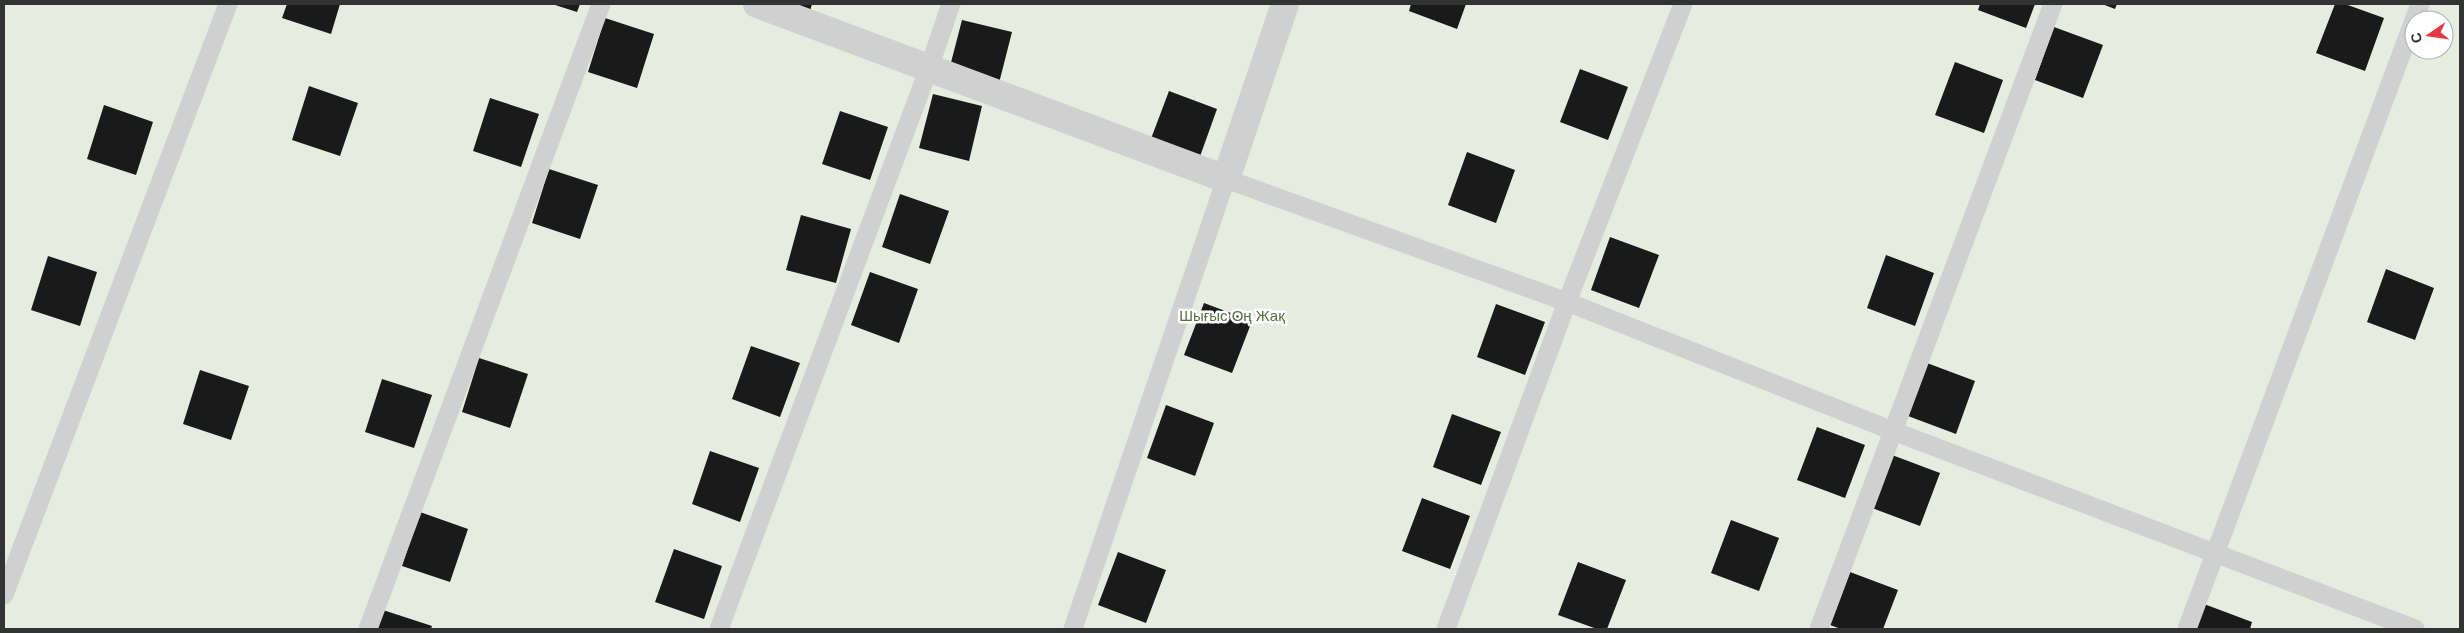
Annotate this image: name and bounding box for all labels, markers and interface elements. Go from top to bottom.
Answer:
north arrow [2404,10,2454,60]
text: С [2407,31,2425,45]
park label: Шығыс Оң Жақ [1179,307,1285,324]

